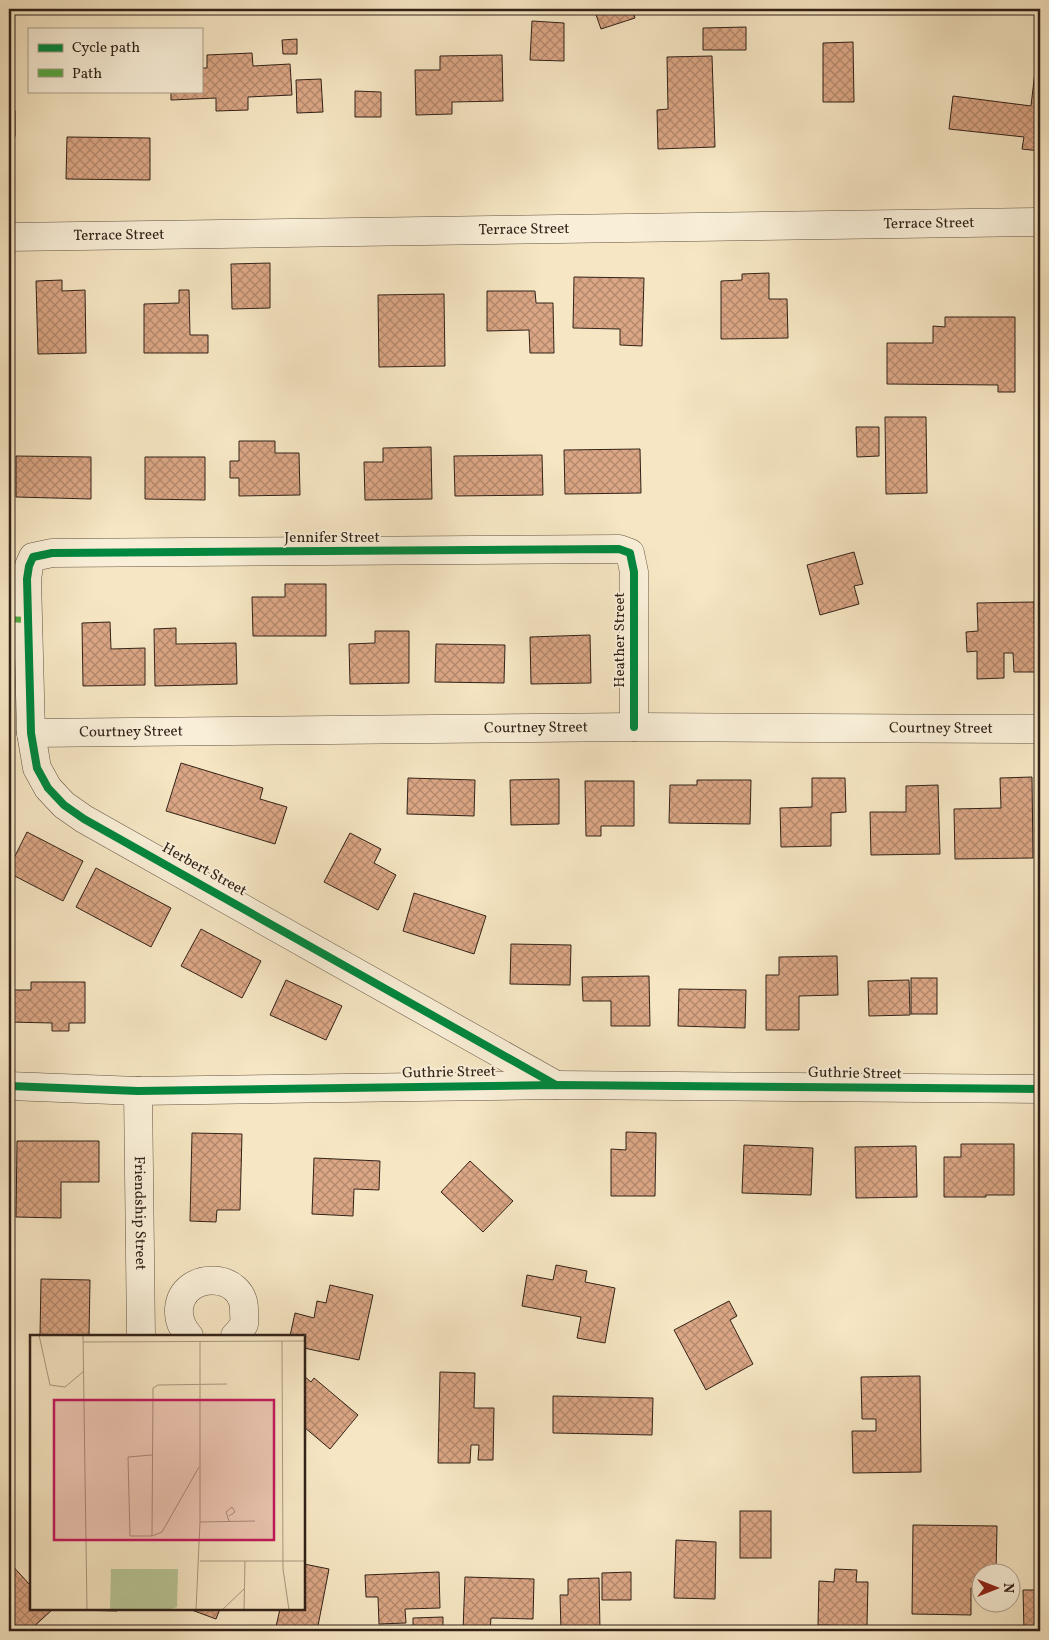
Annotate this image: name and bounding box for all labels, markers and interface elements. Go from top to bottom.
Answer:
legend [28,28,202,92]
text: Cycle path [72,38,140,59]
text: Path [72,64,102,85]
street label: Terrace Street [883,212,975,235]
street label: Terrace Street [478,218,570,241]
street label: Terrace Street [73,224,165,247]
street label: Jennifer Street [284,528,380,549]
street label: Heather Street [610,592,631,688]
street label: Courtney Street [484,717,588,739]
street label: Courtney Street [889,718,993,739]
street label: Courtney Street [79,721,183,743]
street label: Herbert Street [158,838,250,902]
street label: Guthrie Street [402,1062,496,1084]
street label: Guthrie Street [808,1063,902,1085]
street label: Friendship Street [128,1156,151,1270]
inset map [30,1335,305,1610]
north arrow [972,1562,1022,1612]
text: N [998,1583,1017,1593]

